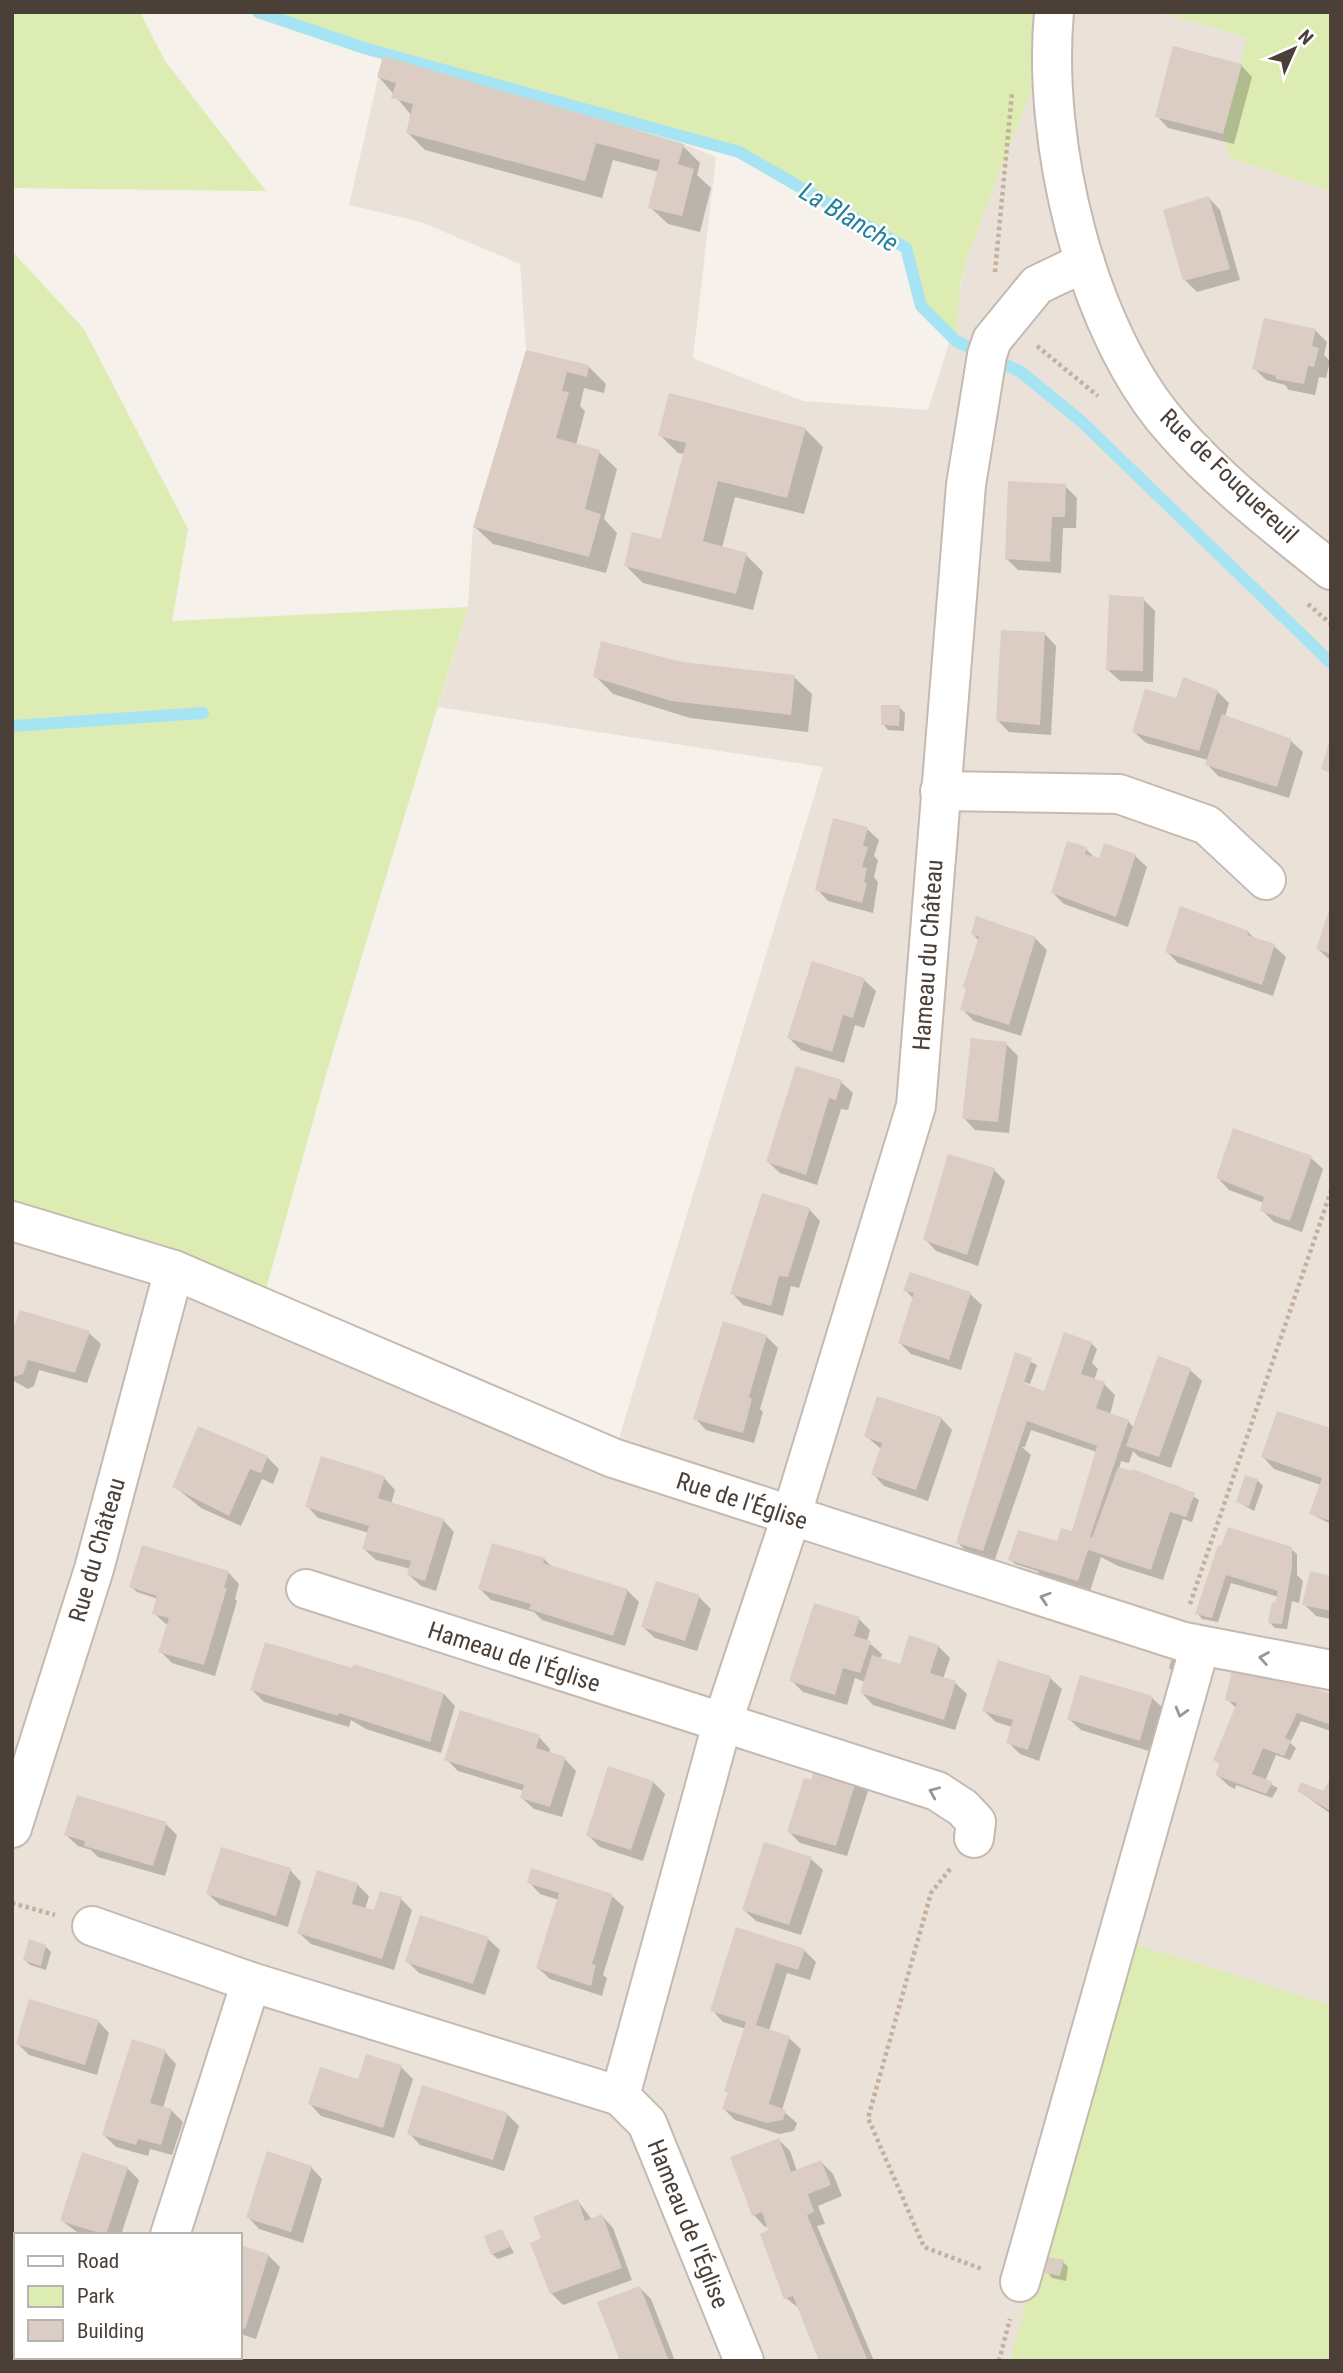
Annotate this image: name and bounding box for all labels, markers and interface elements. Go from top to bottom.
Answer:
north arrow [1259,14,1329,84]
text: N [1293,25,1318,50]
water label: La Blanche [794,176,904,258]
street label: Rue de Fouquereuil [1154,403,1304,549]
street label: Hameau du Château [907,859,949,1051]
street label: Rue de l'Église [673,1467,811,1535]
street label: Rue du Château [63,1475,131,1625]
one-way arrow [1039,1591,1051,1606]
street label: Hameau de l'Église [424,1616,604,1698]
one-way arrow [1258,1651,1270,1666]
one-way arrow [1175,1705,1190,1717]
one-way arrow [928,1786,940,1800]
street label: Hameau de l'Église [641,2136,735,2312]
legend [14,2233,242,2359]
text: Road [77,2249,119,2273]
text: Park [77,2284,115,2308]
text: Building [77,2319,144,2343]

